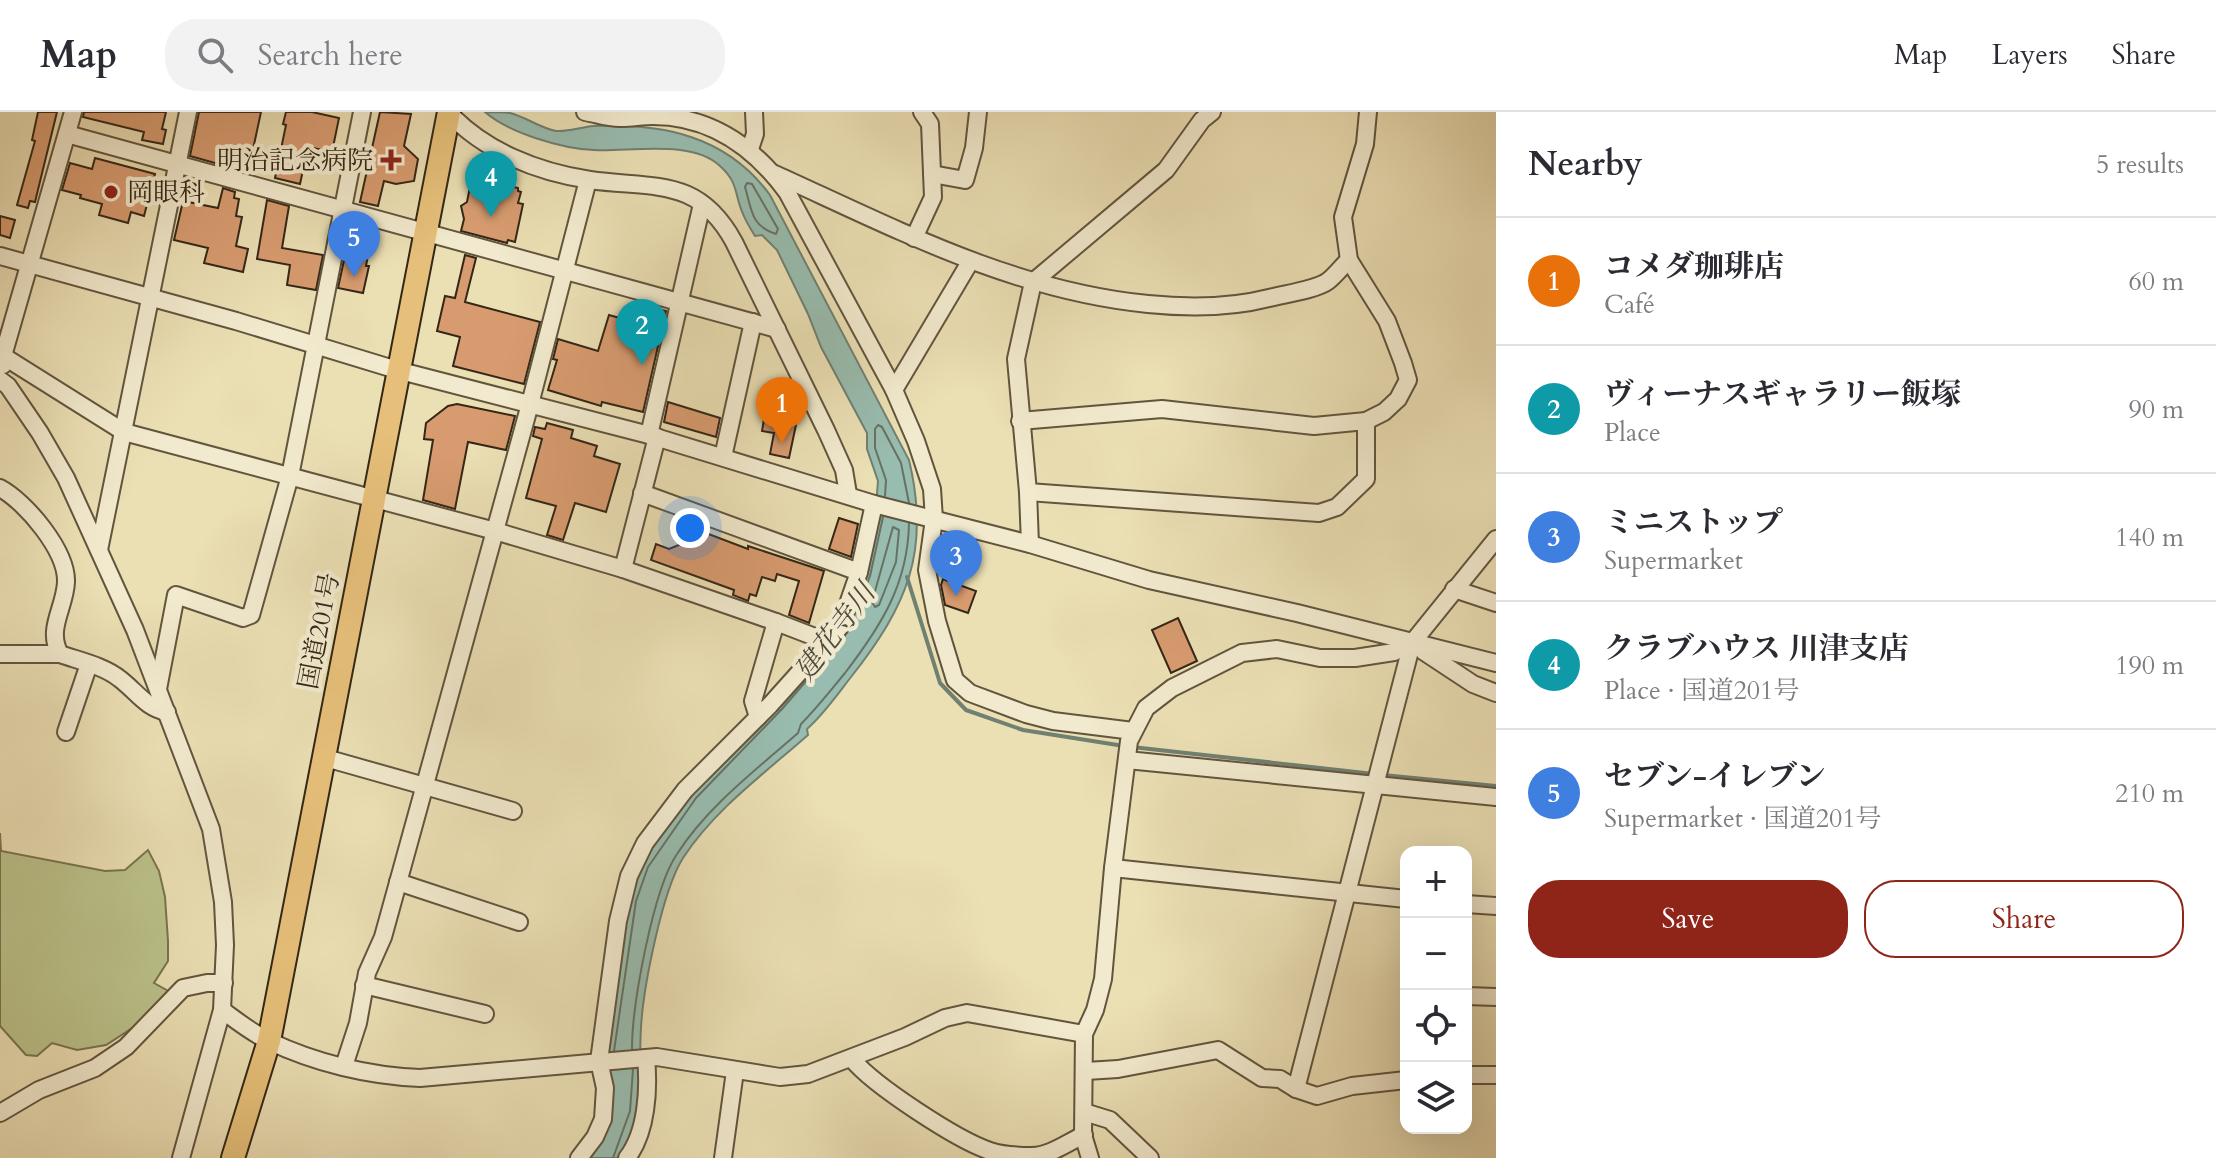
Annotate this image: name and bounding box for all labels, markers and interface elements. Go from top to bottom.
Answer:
search box [165,19,725,91]
text: Map [40,29,117,81]
icon: search [193,33,237,77]
text: Search here [257,35,403,76]
text: Map [1894,36,1947,74]
text: Layers [1991,36,2068,74]
text: Share [2112,36,2176,74]
text: Nearby [1528,141,1643,187]
place label: 明治記念病院 [217,143,373,178]
text: 5 results [2096,147,2184,182]
marker: 明治記念病院 [380,149,402,171]
pin: 4 [465,151,517,217]
place label: 岡眼科 [127,175,205,210]
marker: 岡眼科 [102,183,120,201]
pin: 5 [328,211,380,277]
text: コメダ珈琲店 [1604,246,1784,287]
text: 1 [1547,264,1561,299]
text: 60 m [2128,264,2184,299]
text: Café [1604,287,1655,322]
pin: 2 [616,299,668,365]
text: ヴィーナスギャラリー飯塚 [1604,374,1961,415]
pin: 1 [756,377,808,443]
text: 2 [1547,392,1561,427]
text: 90 m [2128,392,2184,427]
text: Place [1604,415,1661,450]
text: ミニストップ [1604,502,1783,543]
your location [670,508,710,548]
text: 3 [1547,520,1561,555]
text: 140 m [2115,520,2184,555]
pin: 3 [930,530,982,596]
text: Supermarket [1604,543,1743,578]
street label: 国道201号 [291,570,347,692]
water label: 建花寺川 [786,573,886,688]
text: クラブハウス 川津支店 [1604,628,1909,669]
text: 4 [1547,648,1561,683]
text: 190 m [2115,648,2184,683]
text: Place · 国道201号 [1604,673,1799,708]
text: セブン-イレブン [1604,756,1826,797]
text: 5 [1547,776,1561,811]
text: 210 m [2115,776,2184,811]
text: Supermarket · 国道201号 [1604,801,1882,836]
map controls [1400,846,1472,1134]
button: + [1400,846,1472,918]
button: Save [1528,880,1848,958]
button: Share [1864,880,2184,958]
button: − [1400,918,1472,990]
button: locate [1400,990,1472,1062]
button: layers [1400,1062,1472,1134]

